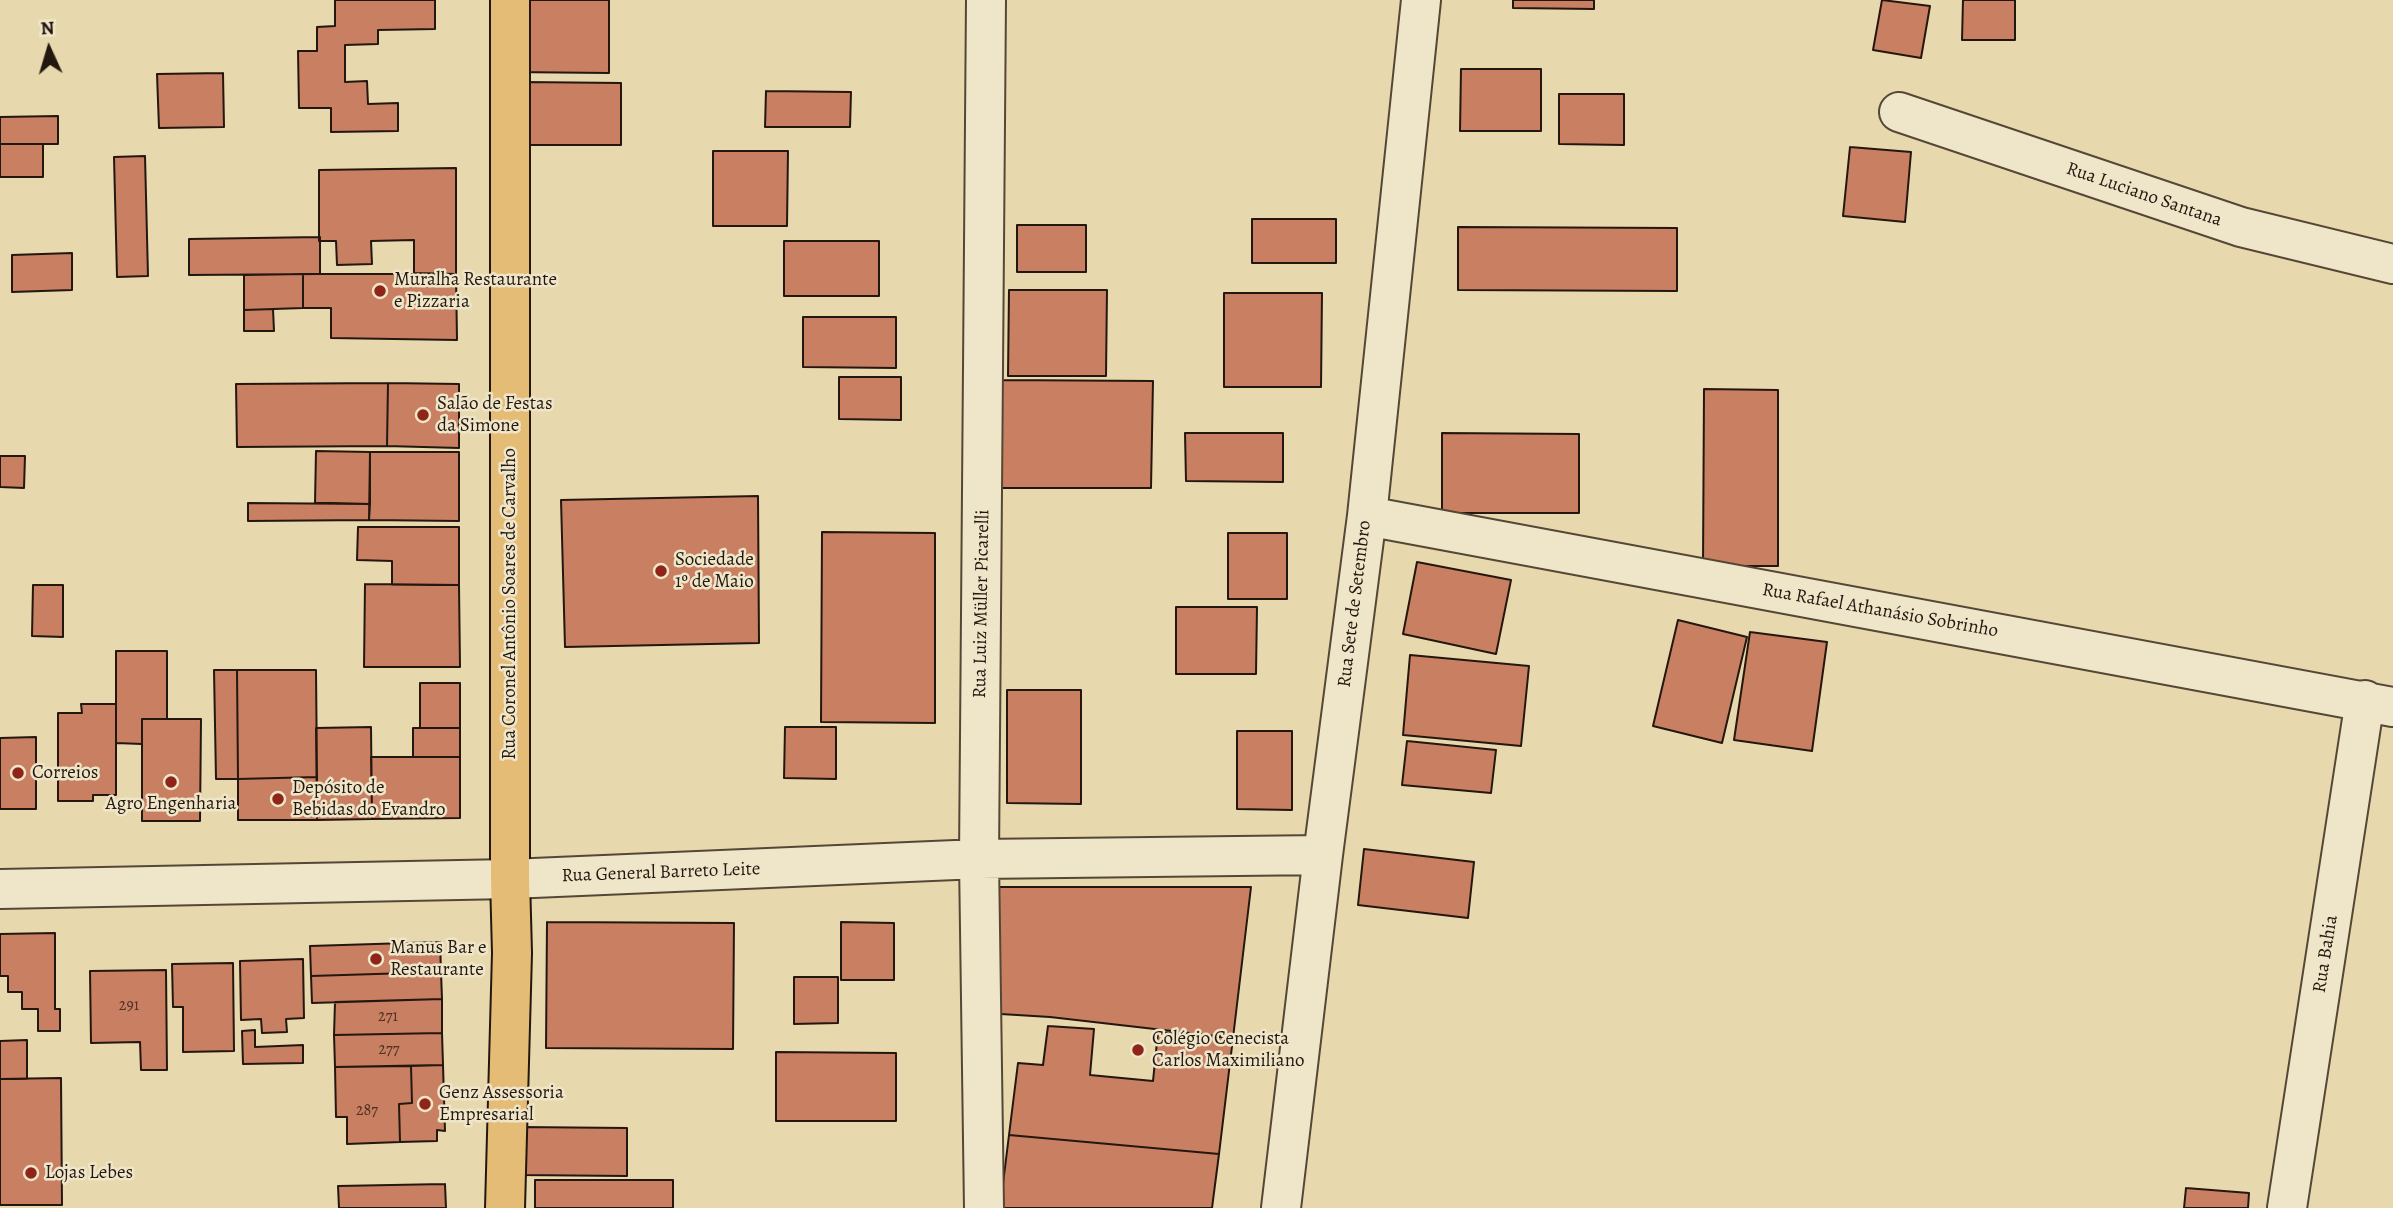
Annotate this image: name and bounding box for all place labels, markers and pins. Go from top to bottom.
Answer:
place label: Muralha Restaurante e Pizzaria [394,269,557,313]
marker: Muralha Restaurante e Pizzaria [372,283,388,299]
place label: Salão de Festas da Simone [437,393,553,437]
marker: Salão de Festas da Simone [415,407,431,423]
place label: Sociedade 1º de Maio [675,549,754,593]
marker: Sociedade 1º de Maio [653,563,669,579]
place label: Correios [32,762,98,784]
marker: Correios [10,765,26,781]
marker: Agro Engenharia [163,774,179,790]
place label: Depósito de Bebidas do Evandro [292,777,445,821]
marker: Depósito de Bebidas do Evandro [270,791,286,807]
place label: Agro Engenharia [106,793,236,815]
place label: Manus Bar e Restaurante [390,937,487,981]
marker: Manus Bar e Restaurante [368,951,384,967]
place label: Colégio Cenecista Carlos Maximiliano [1152,1028,1305,1072]
marker: Colégio Cenecista Carlos Maximiliano [1130,1042,1146,1058]
place label: Genz Assessoria Empresarial [439,1082,564,1126]
marker: Genz Assessoria Empresarial [417,1096,433,1112]
place label: Lojas Lebes [45,1162,133,1184]
marker: Lojas Lebes [23,1165,39,1181]

